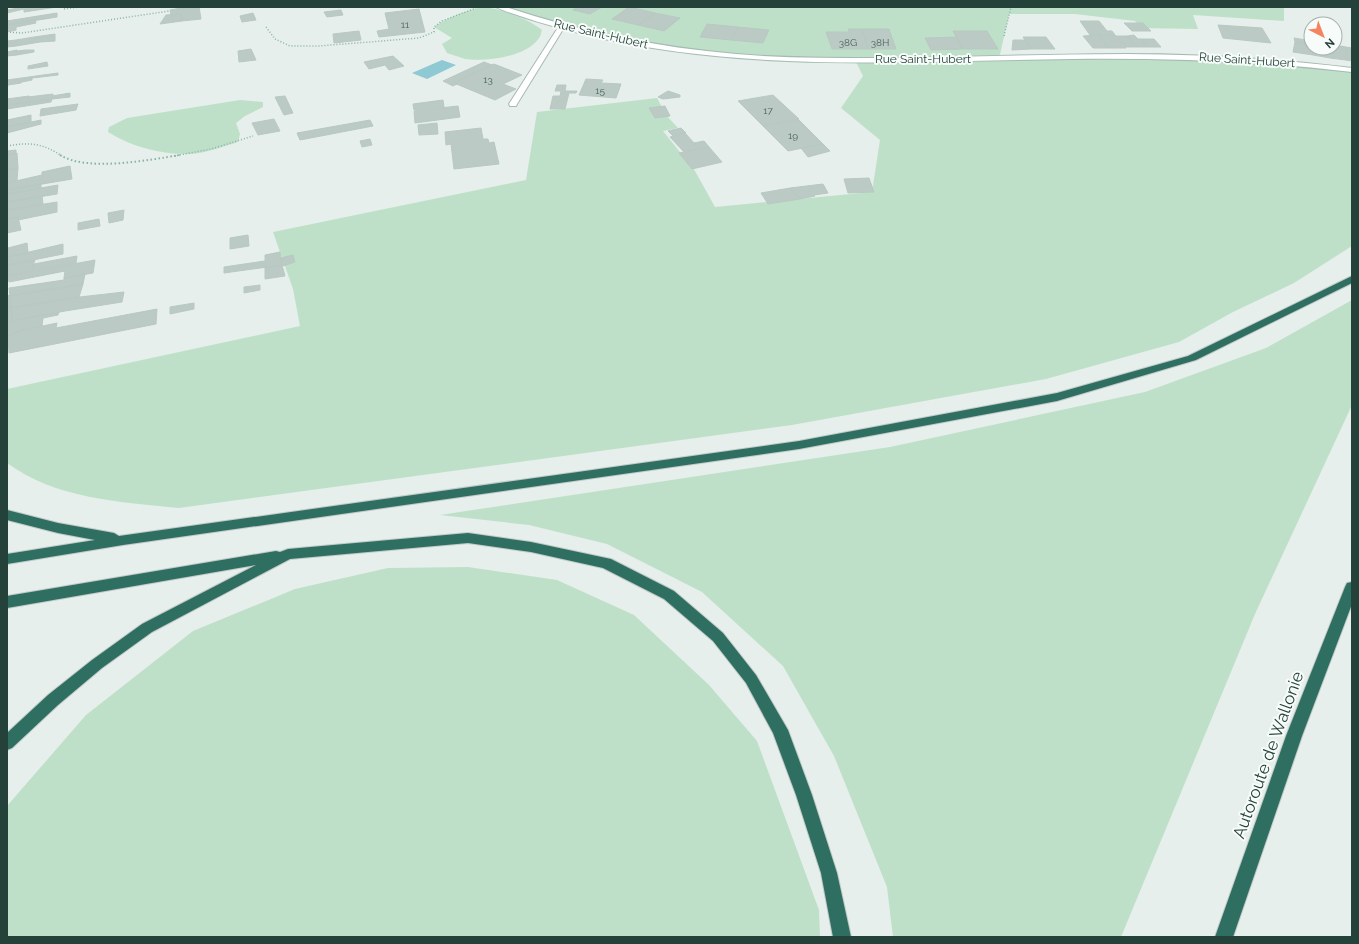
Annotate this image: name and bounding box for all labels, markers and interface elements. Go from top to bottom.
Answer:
street label: Rue Saint-Hubert [553,16,649,52]
north arrow [1303,16,1343,56]
house number: 11 [401,19,410,30]
text: N [1322,35,1337,51]
house number: 38G [839,37,857,48]
house number: 38H [871,37,889,48]
street label: Rue Saint-Hubert [1199,50,1295,70]
street label: Rue Saint-Hubert [875,52,971,66]
house number: 13 [483,74,493,85]
house number: 15 [595,85,605,96]
house number: 17 [763,105,773,116]
house number: 19 [788,130,798,141]
street label: Autoroute de Wallonie [1228,669,1308,841]

